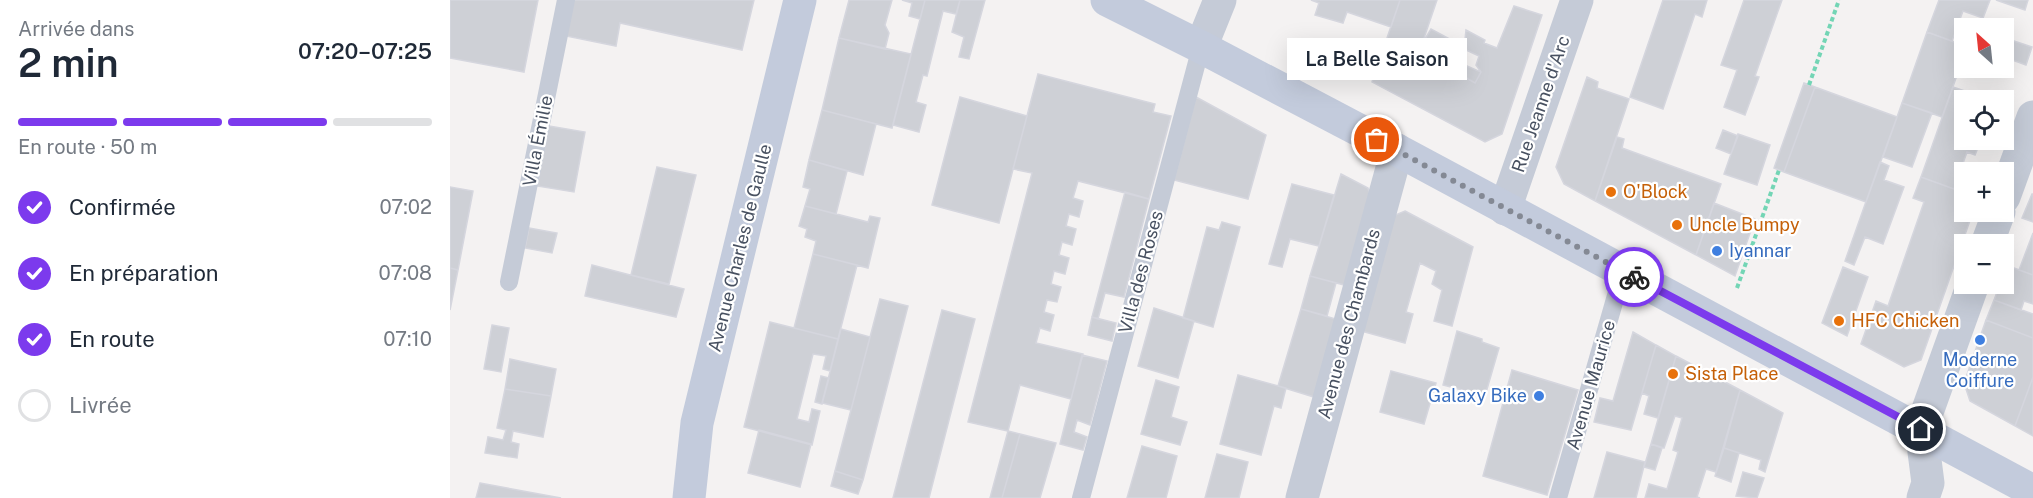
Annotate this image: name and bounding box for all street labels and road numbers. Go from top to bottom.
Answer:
street label: Rue Jeanne d'Arc [1507,33,1574,175]
street label: Villa Émilie [517,93,557,188]
street label: Avenue Charles de Gaulle [704,142,776,354]
street label: Villa des Roses [1114,208,1167,335]
street label: Avenue des Chambards [1313,227,1384,421]
street label: Avenue Maurice [1562,318,1619,452]

